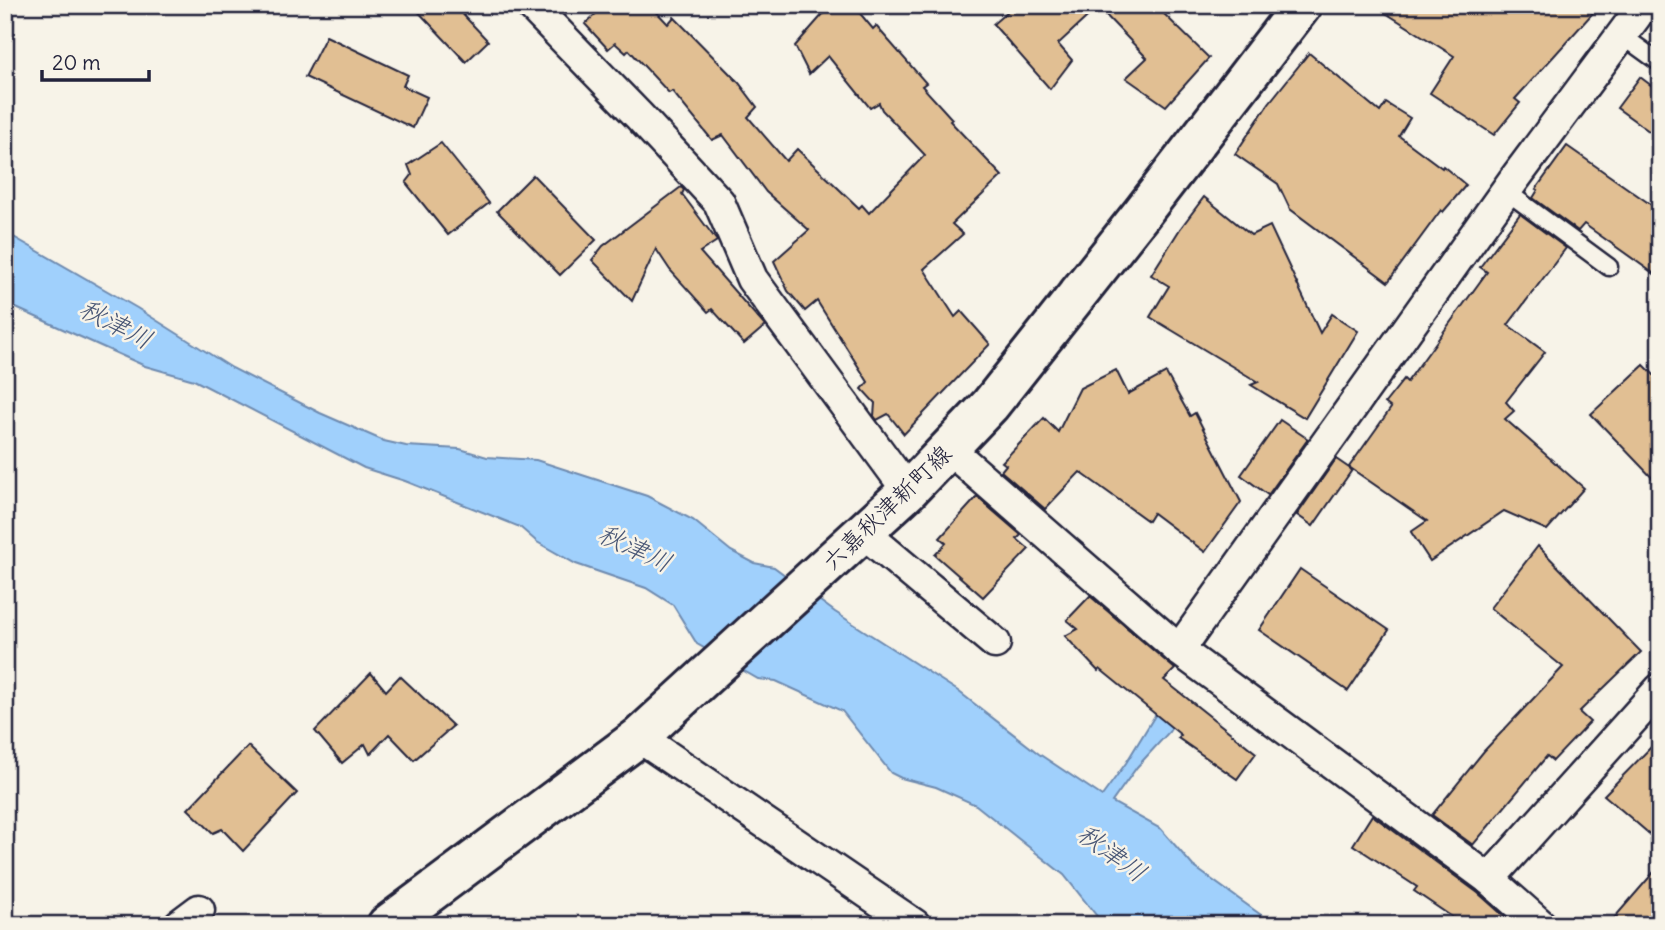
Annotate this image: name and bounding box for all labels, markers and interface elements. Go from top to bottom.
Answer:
scale bar [42,38,149,82]
text: 20 m [52,49,101,76]
water label: 秋津川 [74,291,158,356]
street label: 六嘉秋津新町線 [815,438,957,576]
water label: 秋津川 [593,516,678,579]
water label: 秋津川 [1071,816,1154,889]

